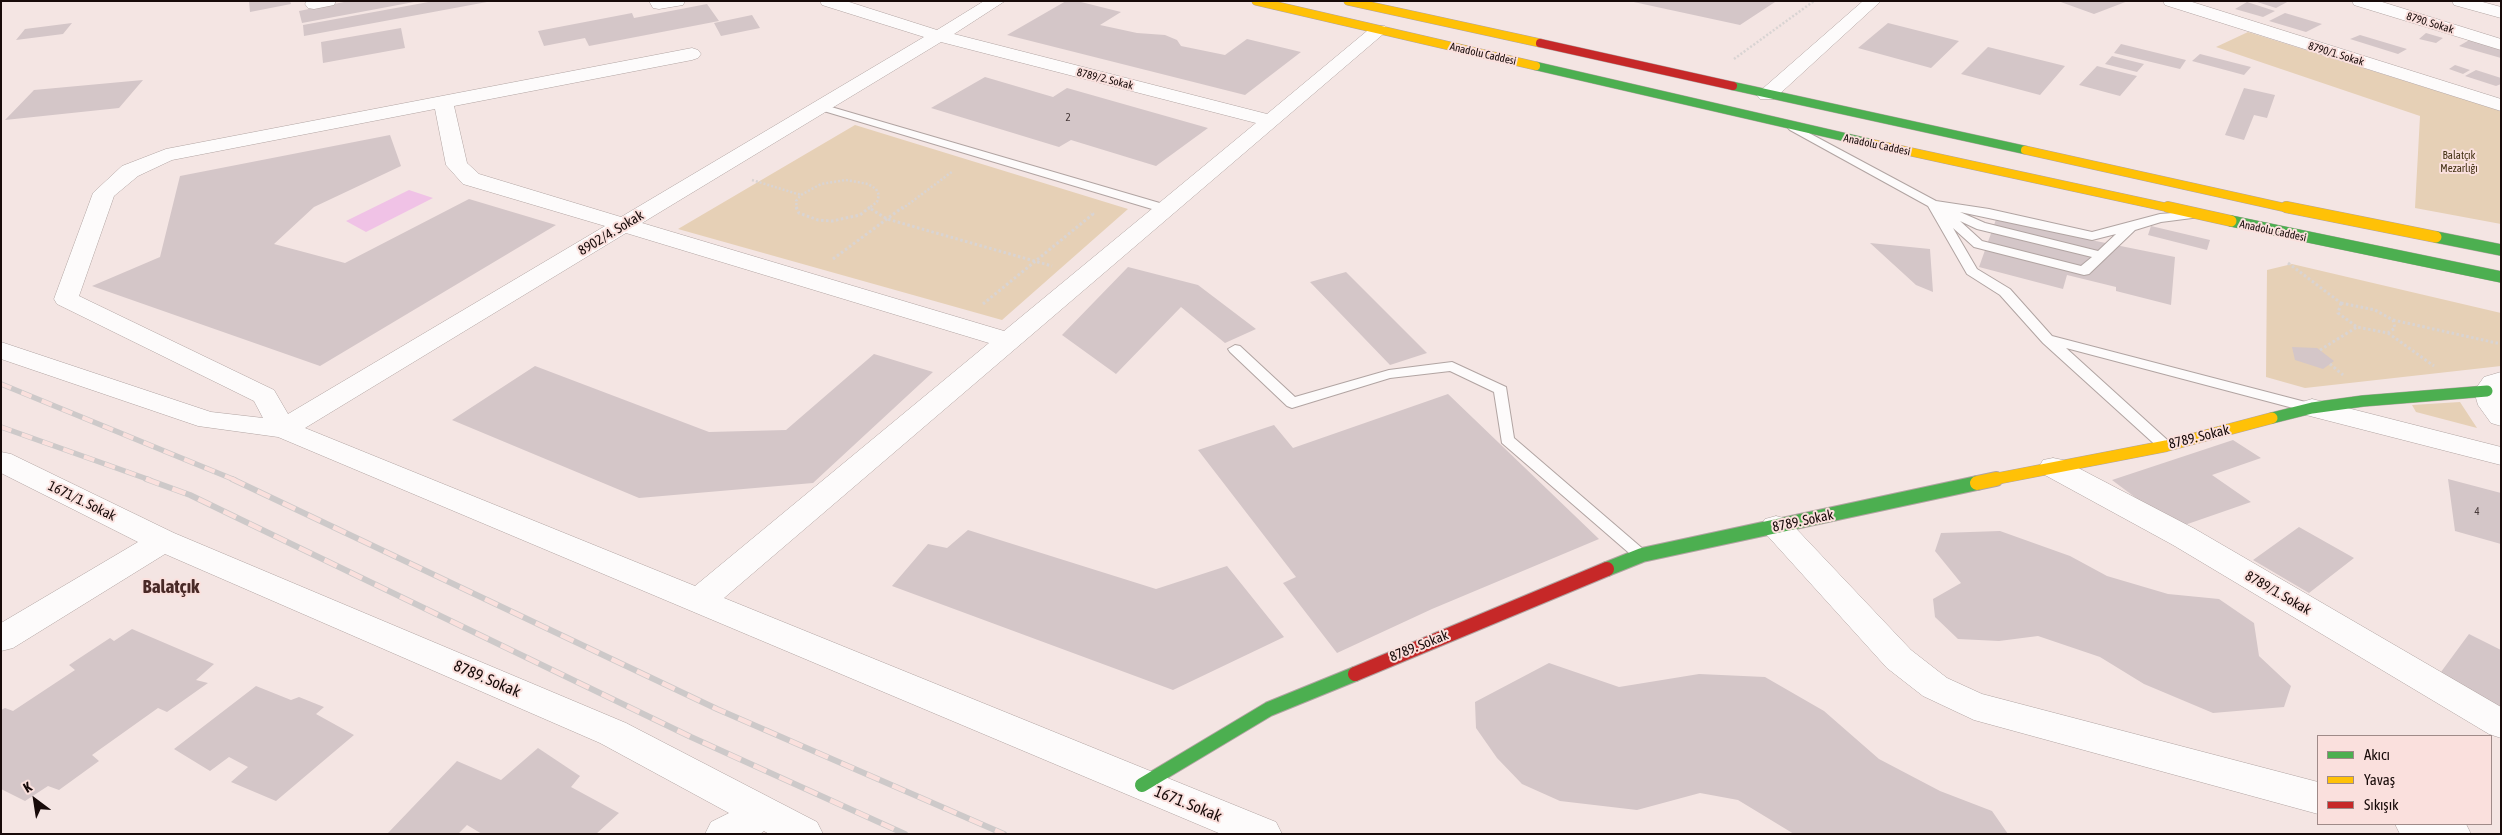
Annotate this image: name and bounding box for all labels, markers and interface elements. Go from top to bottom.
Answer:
street label: 8790. Sokak [2405,10,2455,36]
street label: 8790/1. Sokak [2307,39,2365,69]
street label: Anadolu Caddesi [1448,40,1518,68]
street label: 8789/2. Sokak [1075,66,1135,92]
house number: 2 [1065,111,1071,125]
street label: Anadolu Caddesi [1842,131,1912,159]
park label: Balatçık Mezarlığı [2440,149,2478,175]
street label: 8902/4. Sokak [575,207,647,259]
street label: Anadolu Caddesi [2238,217,2308,245]
street label: 8789. Sokak [2167,421,2231,453]
street label: 1671/1. Sokak [45,477,119,525]
house number: 4 [2474,505,2480,519]
street label: 8789. Sokak [1771,506,1835,536]
street label: 8789/1. Sokak [2242,567,2314,619]
district label: Balatçık [143,576,199,598]
street label: 8789. Sokak [1387,627,1451,665]
street label: 8789. Sokak [451,656,523,702]
legend [2317,735,2492,825]
text: Akıcı [2364,746,2390,763]
text: Yavaş [2364,771,2395,788]
north arrow [10,775,60,825]
text: K [20,779,34,796]
street label: 1671. Sokak [1152,782,1224,826]
text: Sıkışık [2364,796,2399,813]

